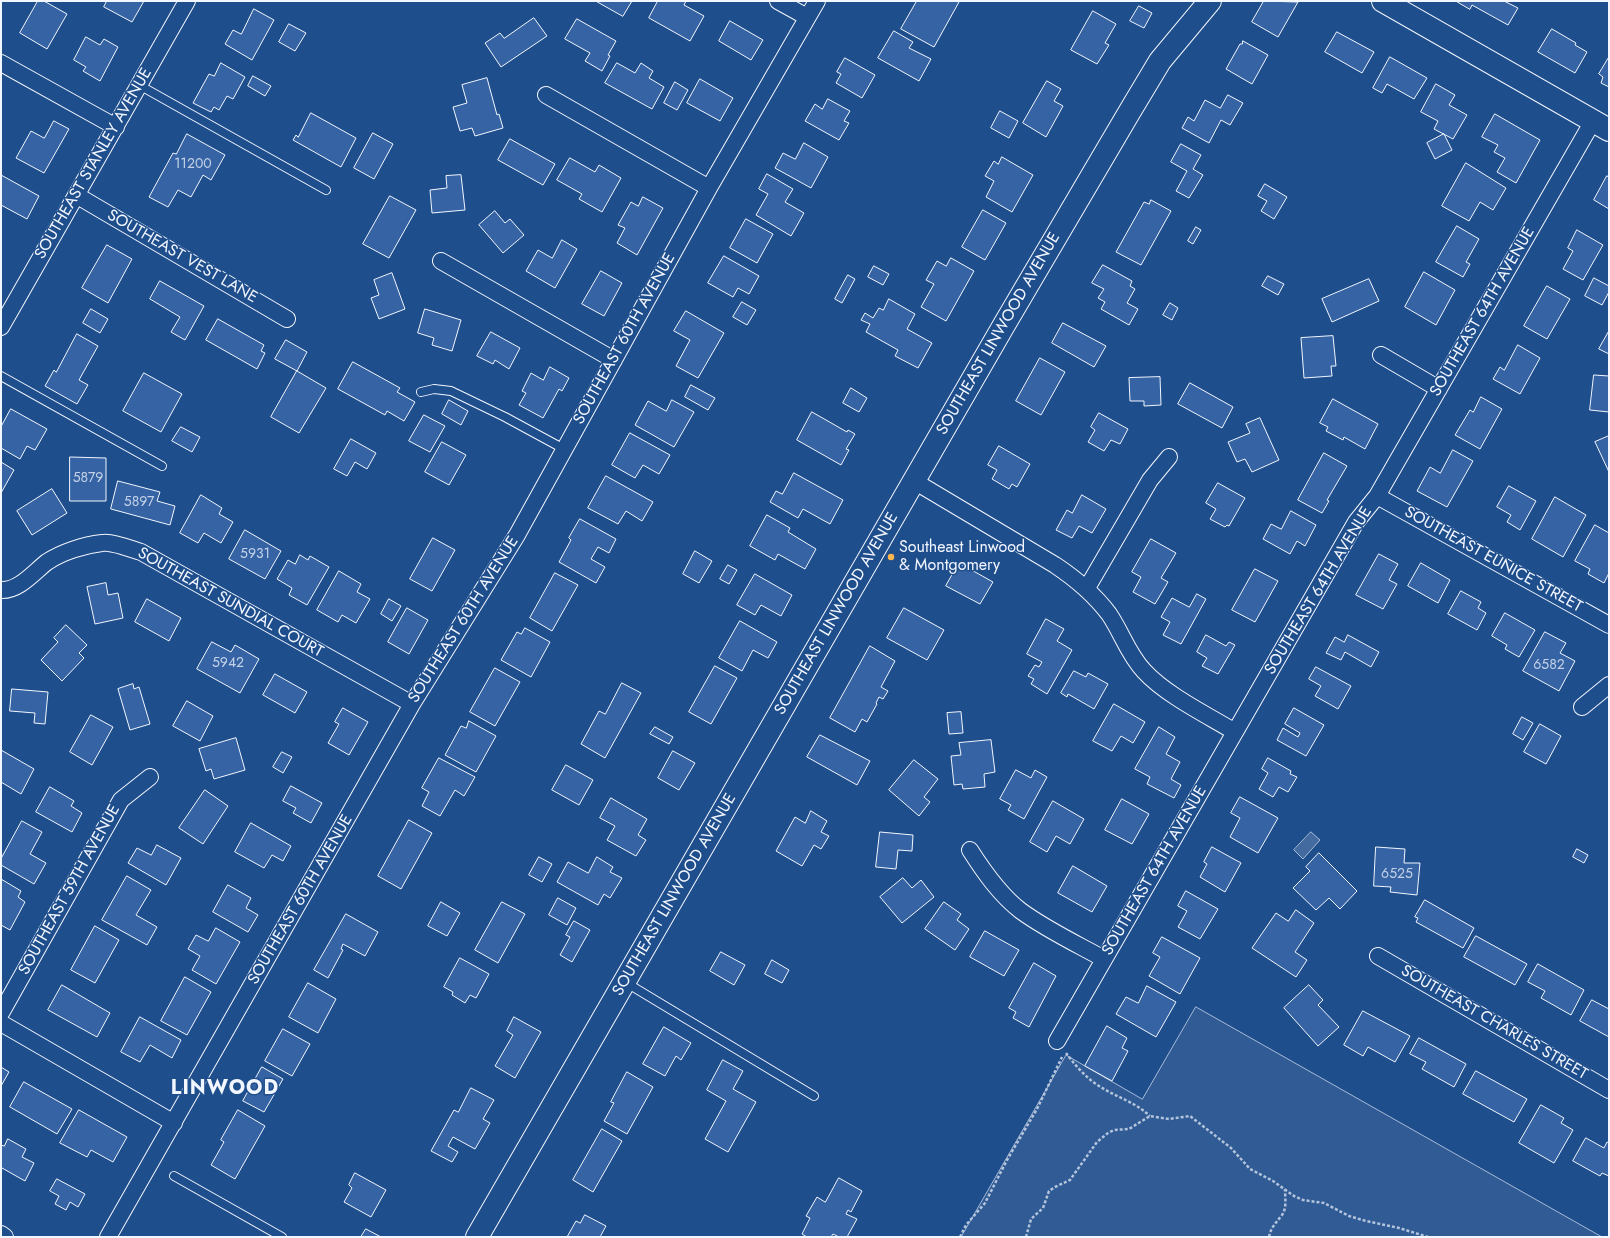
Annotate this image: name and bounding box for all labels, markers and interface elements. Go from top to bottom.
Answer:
street label: SOUTHEAST STANLEY AVENUE [31,65,157,263]
house number: 11200 [174,157,212,173]
street label: SOUTHEAST VEST LANE [103,206,261,308]
street label: SOUTHEAST 64TH AVENUE [1427,224,1539,400]
street label: SOUTHEAST LINWOOD AVENUE [933,229,1065,439]
street label: SOUTHEAST 60TH AVENUE [570,250,680,428]
house number: 5879 [73,471,103,487]
house number: 5897 [124,495,154,511]
street label: SOUTHEAST EUNICE STREET [1401,503,1585,617]
street label: SOUTHEAST 64TH AVENUE [1261,504,1377,678]
street label: SOUTHEAST LINWOOD AVENUE [771,509,903,719]
street label: SOUTHEAST 60TH AVENUE [405,533,523,707]
place label: Southeast Linwood & Montgomery [899,538,1025,576]
street label: SOUTHEAST SUNDIAL COURT [134,544,326,662]
house number: 5931 [240,547,270,563]
marker: Southeast Linwood & Montgomery [886,552,896,562]
house number: 5942 [212,656,244,672]
house number: 6582 [1533,658,1565,674]
street label: SOUTHEAST 64TH AVENUE [1099,783,1211,959]
street label: SOUTHEAST LINWOOD AVENUE [609,790,741,1000]
street label: SOUTHEAST 59TH AVENUE [15,802,125,978]
street label: SOUTHEAST 60TH AVENUE [245,812,357,988]
house number: 6525 [1381,867,1413,883]
street label: SOUTHEAST CHARLES STREET [1397,962,1591,1084]
district label: LINWOOD [171,1077,279,1101]

